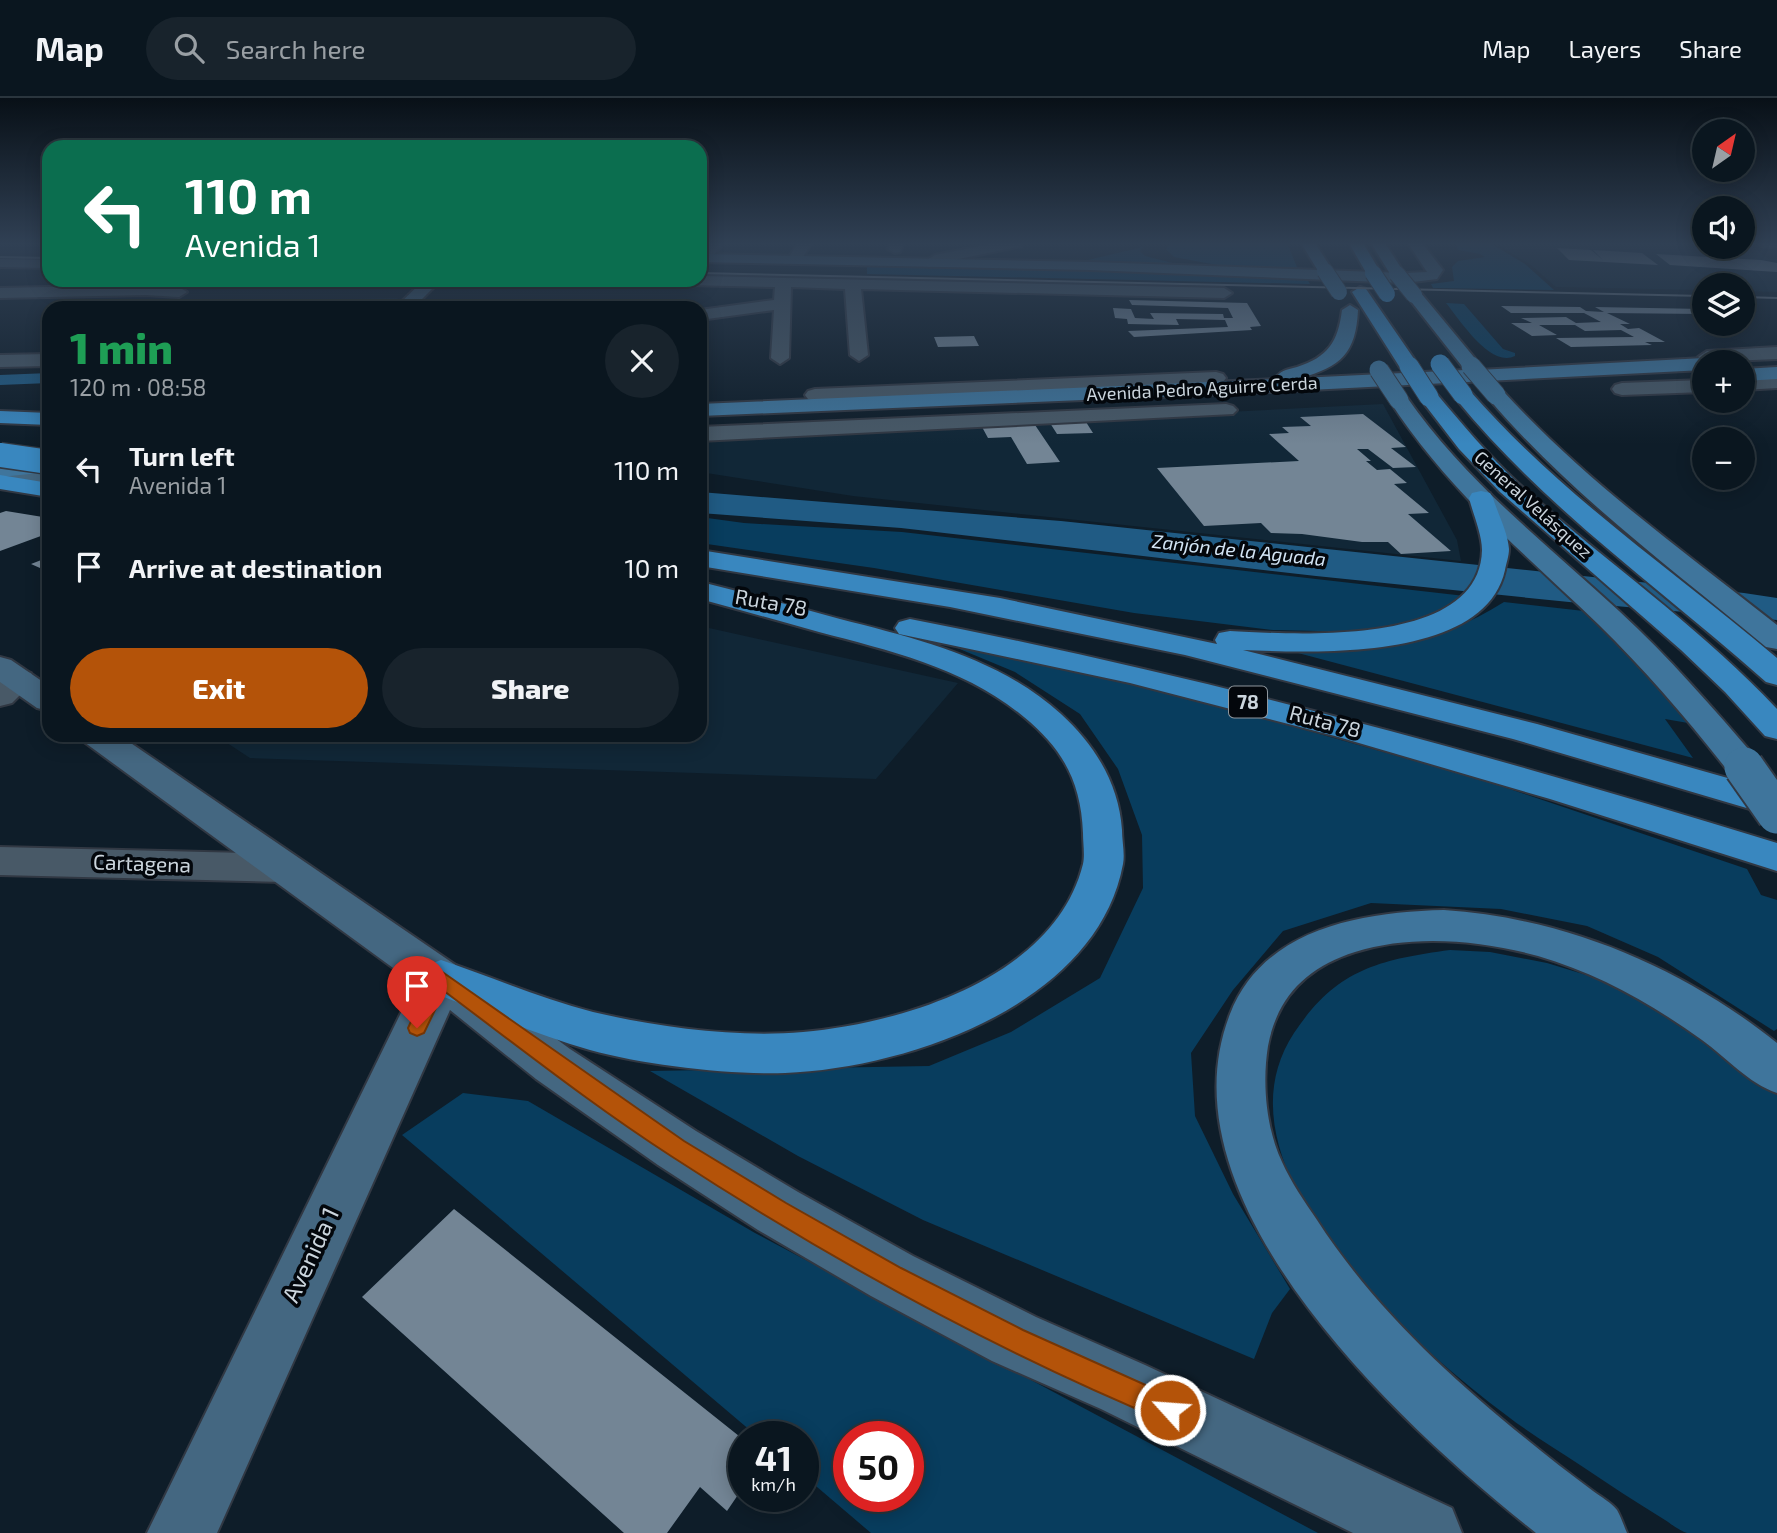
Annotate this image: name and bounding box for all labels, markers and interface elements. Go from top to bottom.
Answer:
search box [146,17,636,80]
text: Map [35,28,104,68]
icon: search [170,29,208,67]
text: Search here [226,33,365,64]
text: Map [1482,34,1530,63]
text: Layers [1568,34,1641,63]
text: Share [1679,34,1742,63]
north arrow [1692,119,1755,182]
map controls [1692,119,1755,490]
text: 110 m [185,165,312,224]
icon: left [70,168,161,259]
button: sound [1692,196,1755,259]
text: Avenida 1 [185,225,321,263]
button: layers [1692,273,1755,336]
text: 1 min [70,322,173,372]
button: close [605,324,679,398]
button: + [1692,350,1755,413]
street label: Avenida Pedro Aguirre Cerda [1086,371,1318,405]
text: 120 m · 08:58 [70,373,206,401]
button: − [1692,427,1755,490]
text: Turn left [129,440,235,471]
street label: General Velásquez [1470,446,1597,563]
icon: left [70,450,108,488]
text: 110 m [614,454,679,485]
text: Avenida 1 [129,471,226,499]
water label: Zanjón de la Aguada [1151,529,1327,570]
icon: arrive [70,548,108,586]
text: Arrive at destination [129,552,382,583]
text: 10 m [624,552,679,583]
street label: Ruta 78 [733,583,809,620]
button: Exit [70,648,368,728]
button: Share [382,648,679,728]
road number: 78 [1229,687,1267,718]
street label: Ruta 78 [1287,699,1364,742]
street label: Cartagena [93,848,192,877]
pin [387,956,447,1028]
icon: arrive [398,967,436,1005]
street label: Avenida 1 [275,1202,344,1307]
position arrow [1133,1373,1207,1447]
speed limit sign: 50 [833,1421,924,1512]
text: 41 [755,1436,792,1478]
text: km/h [751,1473,796,1495]

